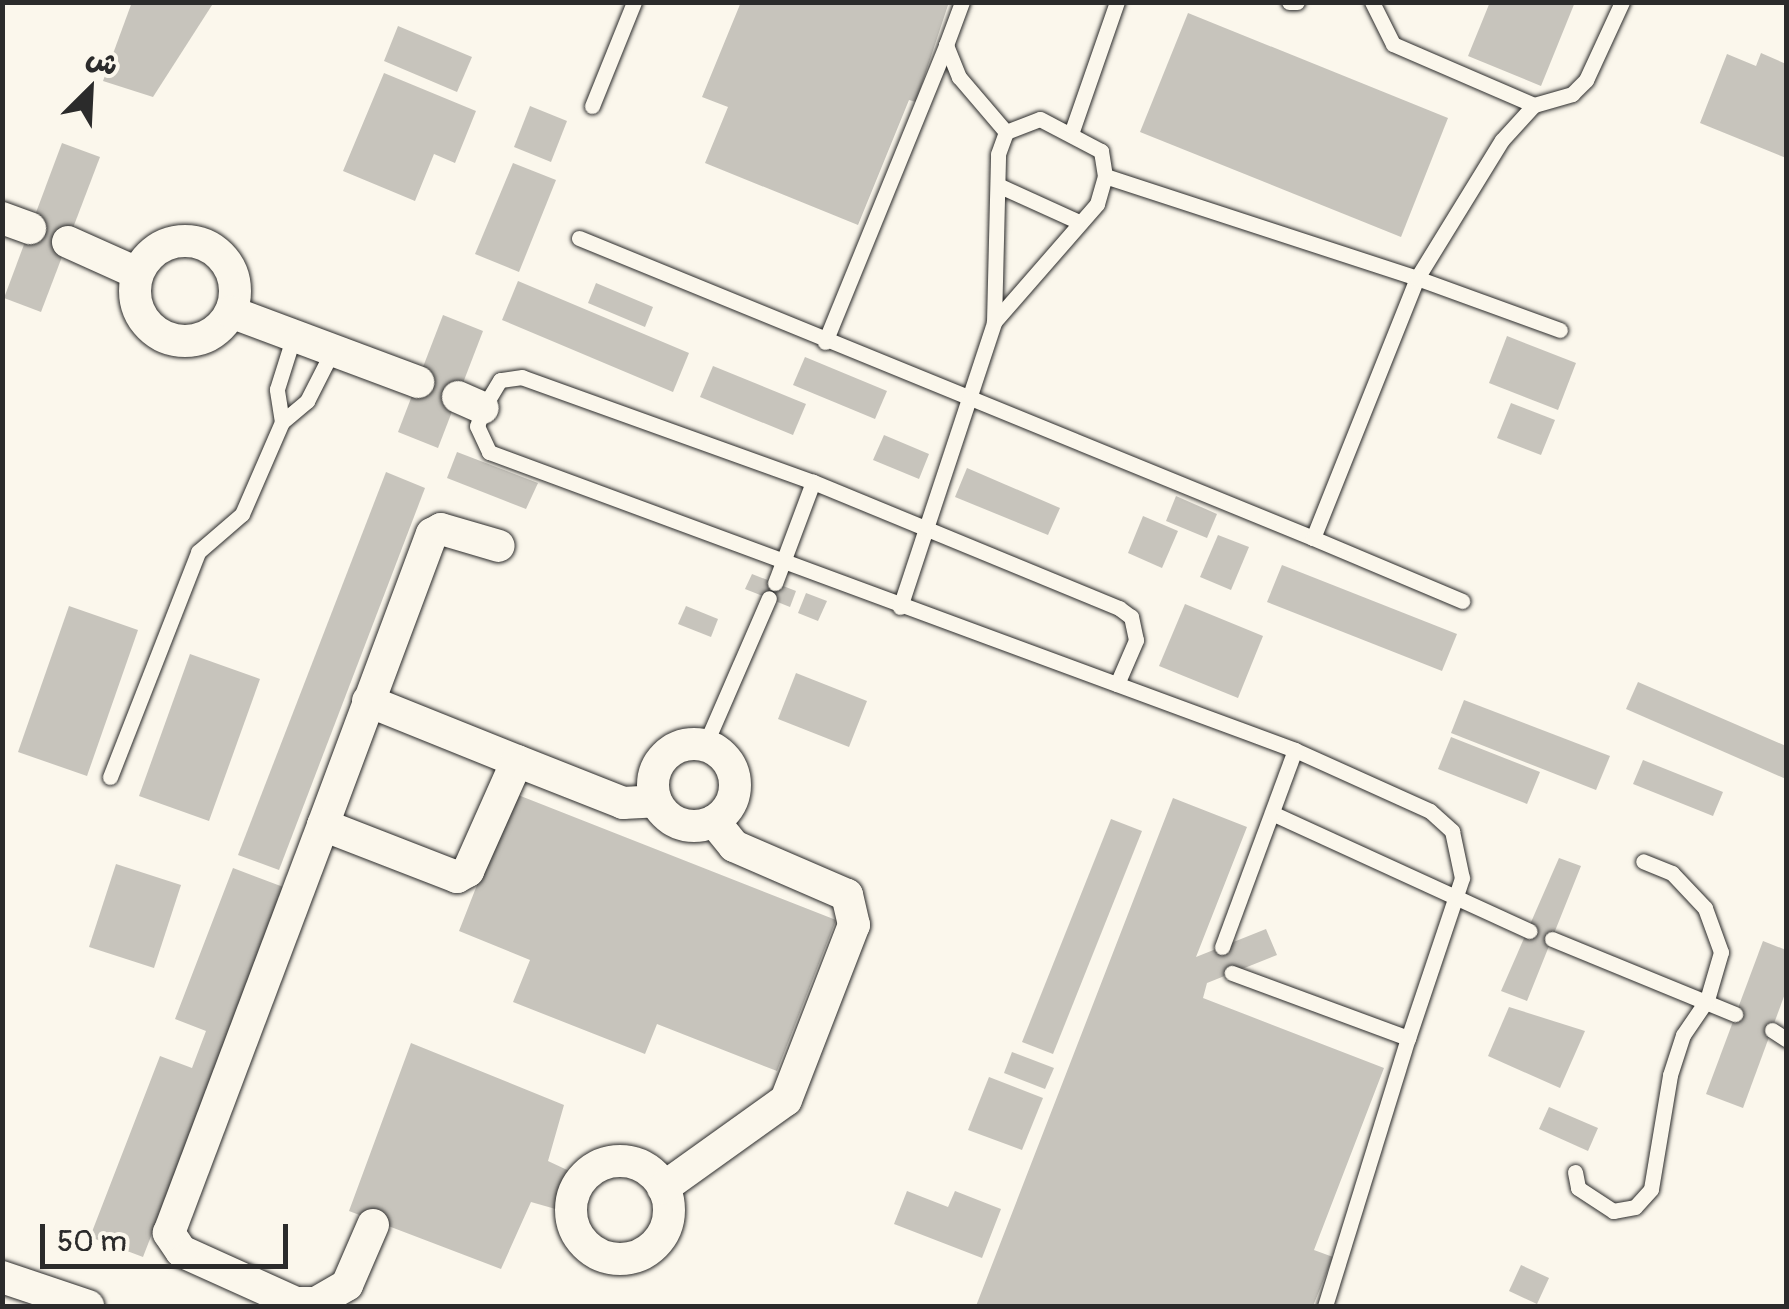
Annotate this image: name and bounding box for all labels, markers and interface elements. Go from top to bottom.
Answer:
north arrow [40,40,140,140]
text: ش [81,40,124,84]
scale bar [45,1204,292,1266]
text: 50 m [57,1223,127,1260]

